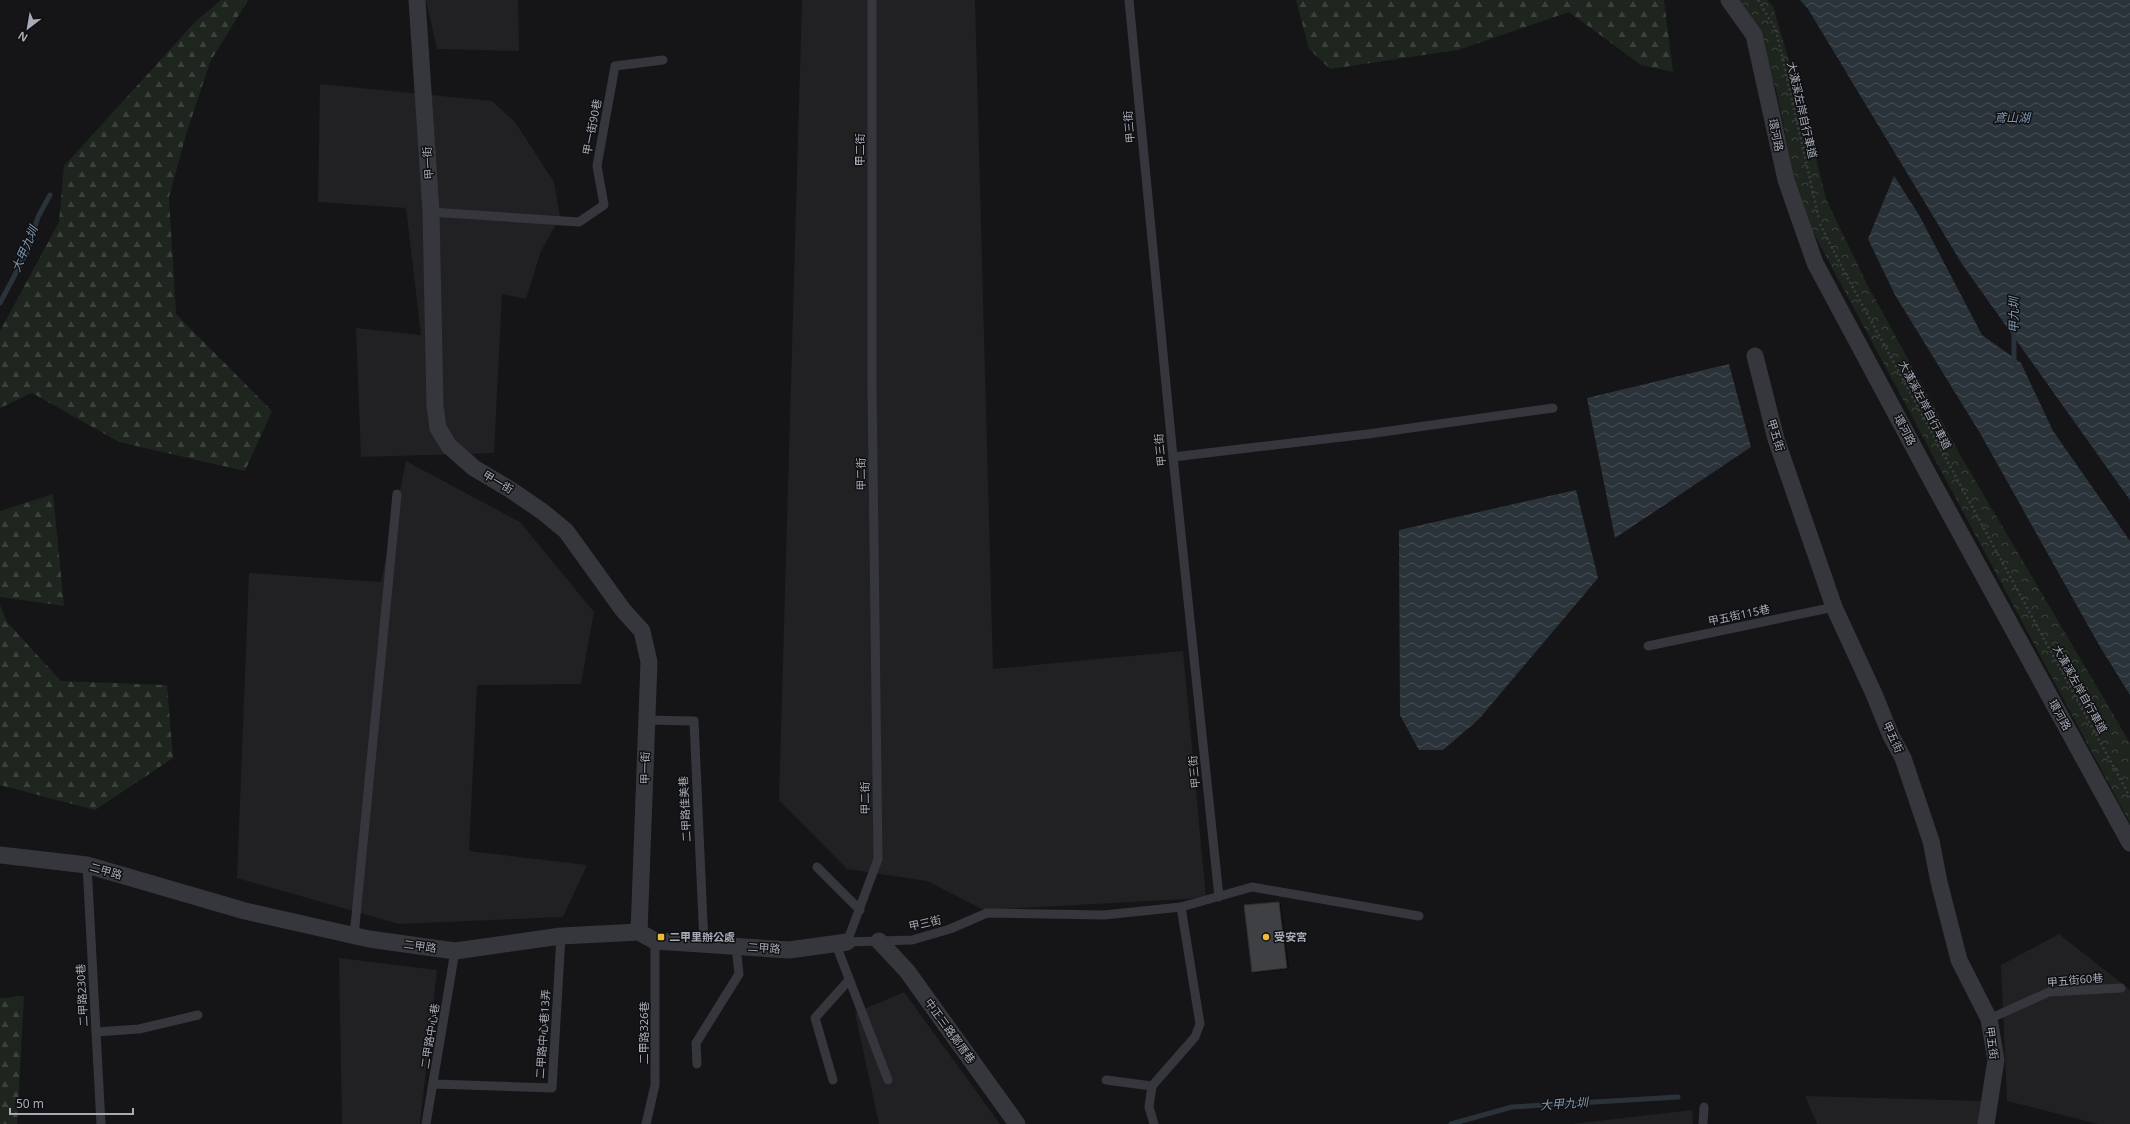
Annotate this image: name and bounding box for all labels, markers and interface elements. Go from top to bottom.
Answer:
north arrow [8,8,48,48]
text: N [15,28,30,46]
street label: 大漢溪左岸自行車道 [1784,60,1821,160]
street label: 甲一街90巷 [579,98,604,156]
water label: 鳶山湖 [1994,109,2032,126]
street label: 甲三街 [1120,110,1137,144]
street label: 環河路 [1766,117,1787,153]
street label: 甲二街 [852,134,867,167]
street label: 甲一街 [419,146,436,180]
water label: 大甲九圳 [7,222,43,274]
water label: 甲九圳 [2005,295,2022,333]
street label: 大漢溪左岸自行車道 [1896,358,1955,452]
street label: 環河路 [1891,412,1920,448]
street label: 甲五街 [1764,417,1788,453]
street label: 甲三街 [1150,433,1169,467]
street label: 甲二街 [853,457,868,491]
street label: 甲一街 [480,467,516,496]
street label: 甲五街115巷 [1707,601,1771,628]
street label: 大漢溪左岸自行車道 [2050,642,2111,736]
street label: 環河路 [2046,697,2075,733]
street label: 甲五街 [1880,719,1907,755]
street label: 甲一街 [637,751,652,785]
street label: 甲三街 [1184,755,1203,789]
street label: 二甲路佳美巷 [675,776,694,842]
street label: 甲二街 [857,781,872,815]
street label: 二甲路 [88,859,124,882]
street label: 甲三街 [907,911,943,934]
place label: 二甲里辦公處 [669,929,735,944]
place label: 受安宮 [1274,929,1307,944]
marker: 二甲里辦公處 [656,932,666,942]
marker: 受安宮 [1261,932,1271,942]
street label: 二甲路 [403,936,437,955]
street label: 二甲路 [747,939,781,956]
street label: 二甲路230巷 [72,963,91,1027]
street label: 甲五街60巷 [2046,970,2104,989]
street label: 二甲路中心巷13弄 [532,989,553,1079]
street label: 中正三路鄭厝巷 [922,995,979,1066]
street label: 二甲路中心巷 [417,1002,442,1070]
street label: 二甲路326巷 [636,1002,651,1064]
street label: 甲五街 [1983,1026,2002,1060]
scale bar [10,1090,133,1116]
water label: 大甲九圳 [1539,1093,1590,1114]
text: 50 m [16,1095,44,1112]

